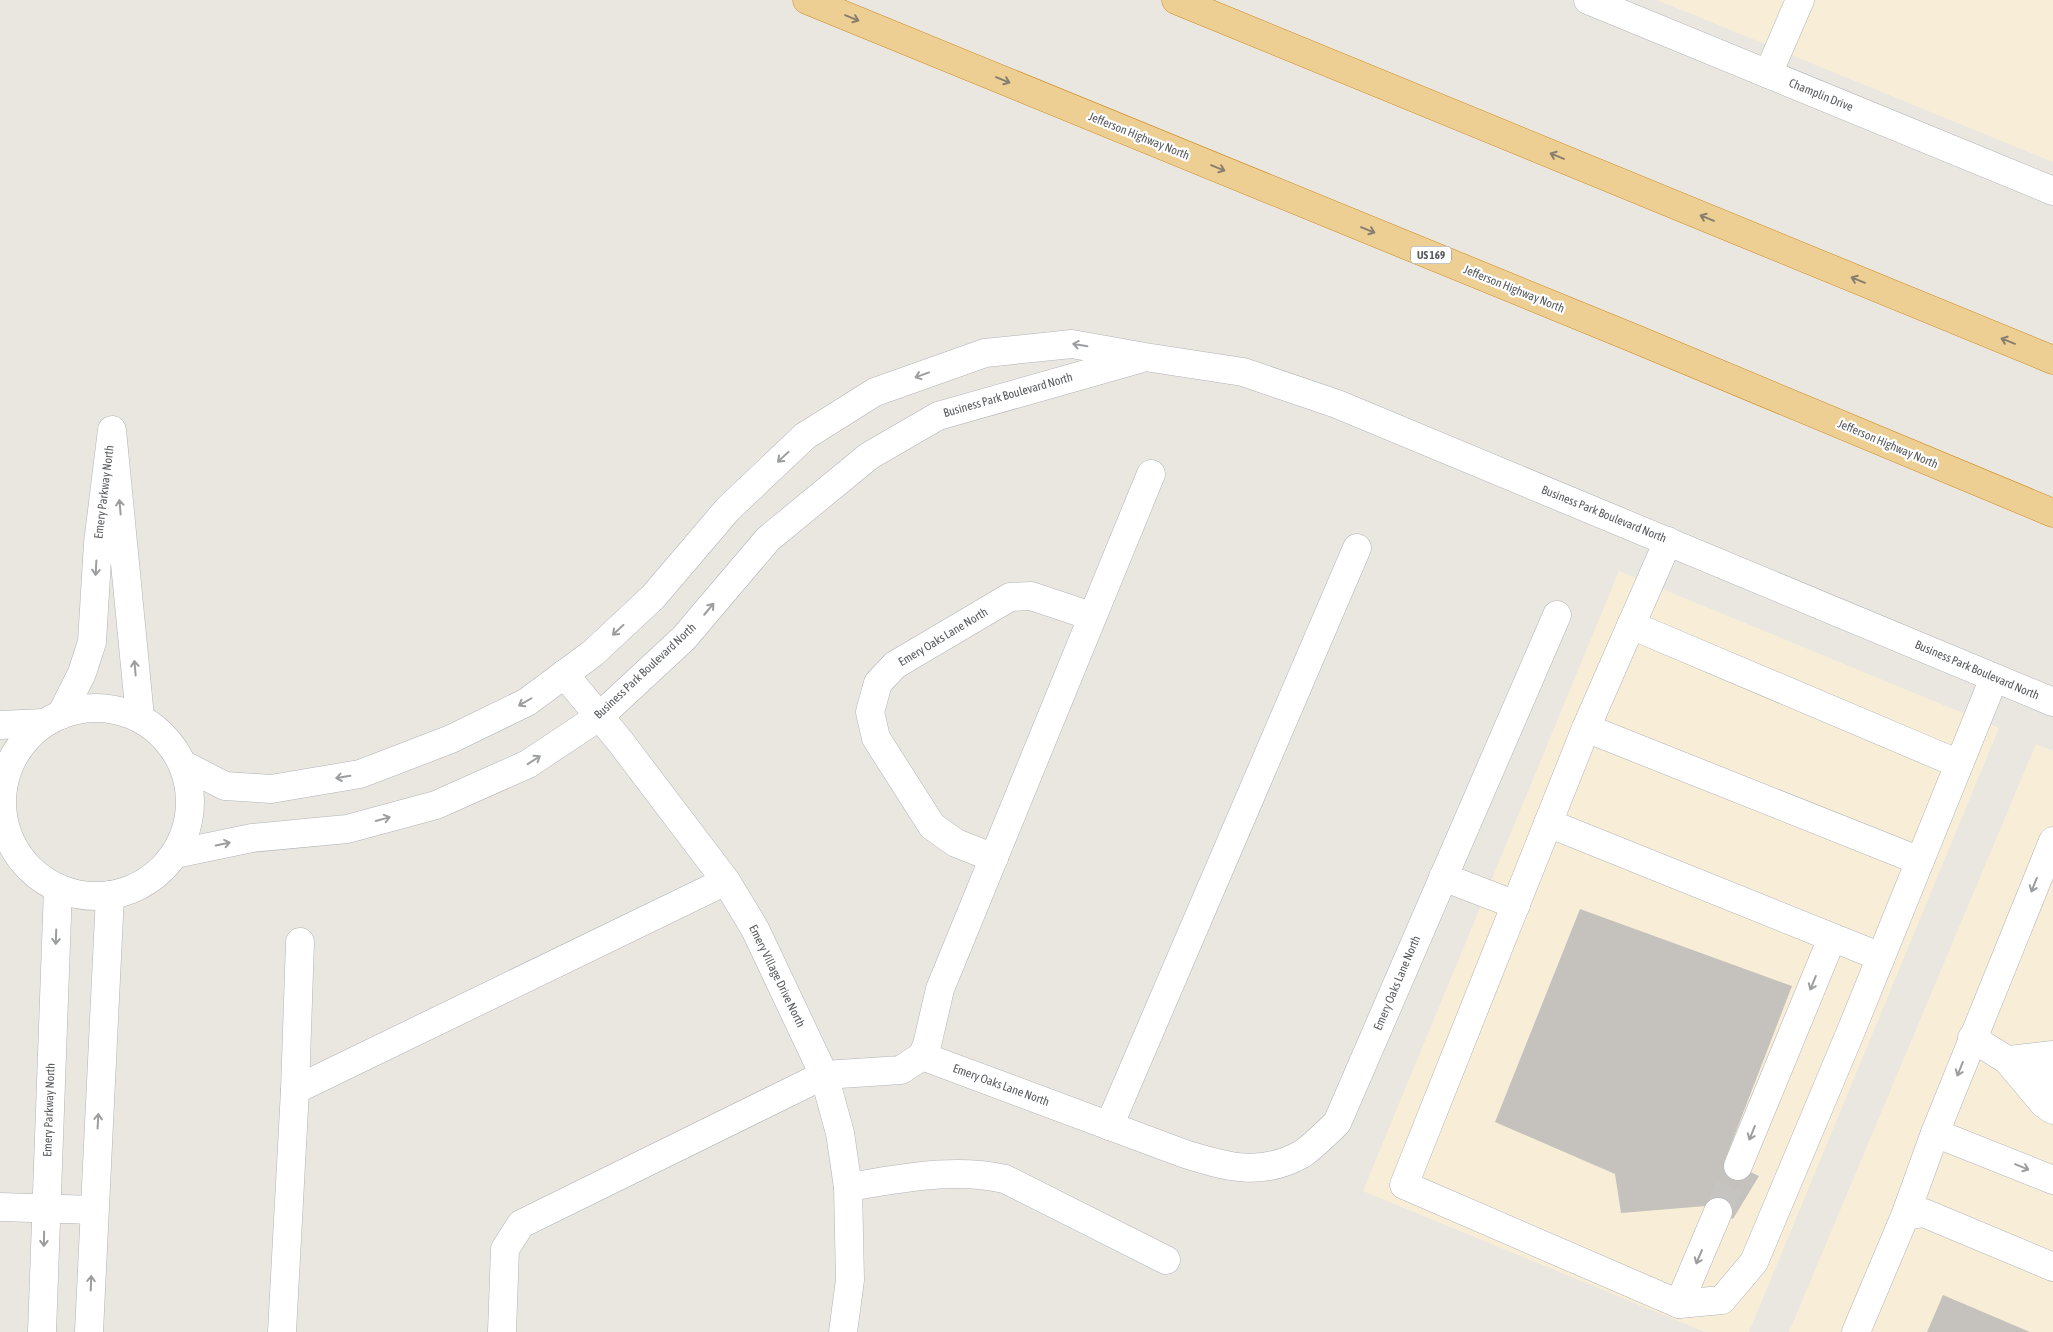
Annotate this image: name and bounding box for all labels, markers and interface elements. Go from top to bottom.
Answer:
one-way arrow [845,15,860,24]
one-way arrow [995,76,1010,85]
street label: Champlin Drive [1787,76,1855,114]
street label: Jefferson Highway North [1087,109,1191,163]
one-way arrow [1550,151,1565,161]
one-way arrow [1210,164,1225,173]
one-way arrow [1700,213,1715,222]
one-way arrow [1360,225,1375,235]
road number: US 169 [1411,246,1451,264]
street label: Jefferson Highway North [1462,262,1566,316]
one-way arrow [1851,274,1866,284]
one-way arrow [2001,336,2016,346]
one-way arrow [1072,340,1088,350]
street label: Business Park Boulevard North [942,370,1074,420]
one-way arrow [915,371,930,380]
street label: Jefferson Highway North [1836,417,1940,471]
street label: Emery Parkway North [91,444,117,540]
one-way arrow [777,451,790,463]
street label: Business Park Boulevard North [1539,482,1669,546]
one-way arrow [115,499,125,515]
one-way arrow [92,559,101,575]
one-way arrow [703,602,714,615]
street label: Emery Oaks Lane North [896,605,990,669]
street label: Business Park Boulevard North [591,620,699,722]
one-way arrow [611,624,624,636]
street label: Business Park Boulevard North [1913,637,2041,703]
one-way arrow [130,661,140,677]
one-way arrow [518,698,532,708]
one-way arrow [526,755,540,765]
one-way arrow [335,772,351,782]
one-way arrow [374,814,390,823]
one-way arrow [214,839,230,848]
one-way arrow [2028,877,2038,892]
street label: Emery Village Drive North [746,922,808,1030]
one-way arrow [52,929,61,945]
street label: Emery Oaks Lane North [1371,933,1423,1033]
one-way arrow [1808,975,1818,990]
street label: Emery Oaks Lane North [951,1061,1051,1109]
one-way arrow [1955,1061,1964,1076]
street label: Emery Parkway North [40,1063,58,1157]
one-way arrow [94,1113,103,1129]
one-way arrow [1747,1125,1756,1140]
one-way arrow [2014,1163,2029,1173]
one-way arrow [39,1230,49,1247]
one-way arrow [1694,1249,1704,1264]
one-way arrow [86,1276,96,1292]

